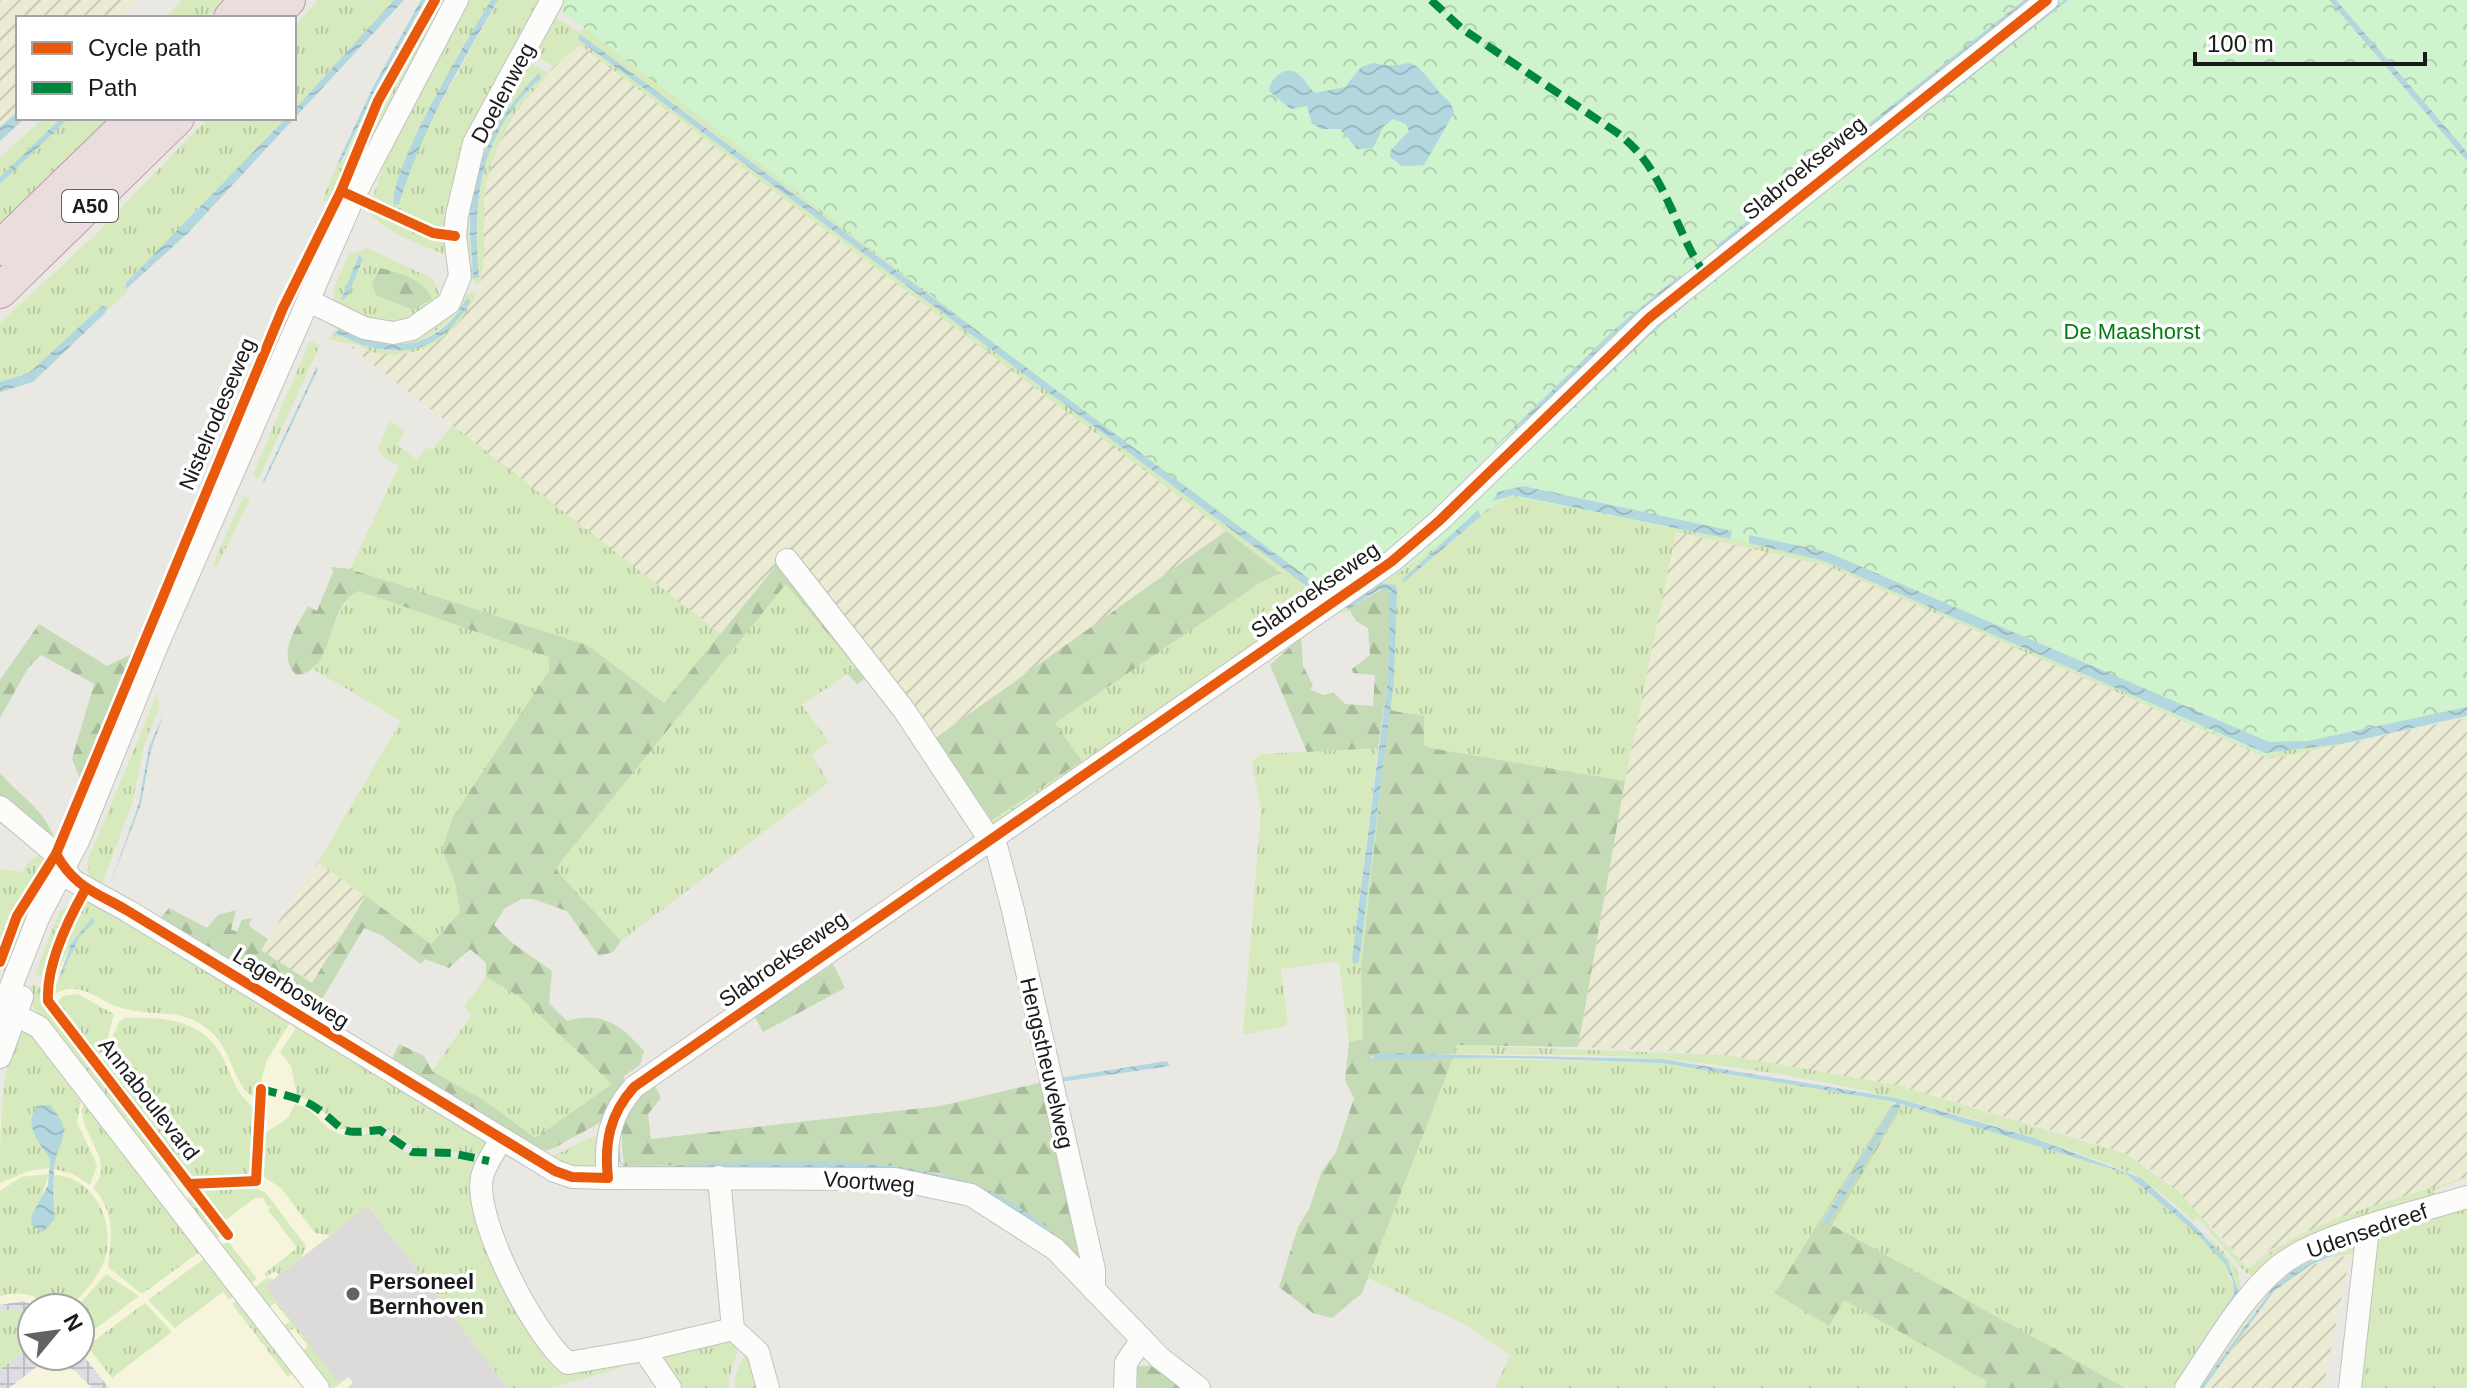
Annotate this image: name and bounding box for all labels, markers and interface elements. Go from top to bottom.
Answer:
legend [16,16,296,120]
scale bar [2195,16,2425,66]
text: 100 m [2207,30,2274,57]
text: Cycle path [88,34,201,61]
street label: Doelenweg [466,39,540,147]
text: Path [88,74,137,101]
street label: Slabroekseweg [1738,111,1870,225]
road number: A50 [62,190,118,222]
park label: De Maashorst [2064,319,2200,344]
street label: Nistelrodeseweg [174,334,260,494]
street label: Slabroekseweg [1246,537,1384,643]
street label: Slabroekseweg [714,906,852,1012]
street label: Lagerbosweg [228,942,354,1034]
street label: Hengstheuvelweg [1015,975,1079,1151]
street label: Annaboulevard [94,1033,204,1165]
street label: Voortweg [822,1166,916,1198]
street label: Udensedreef [2303,1198,2431,1263]
place label: Personeel Bernhoven [369,1269,484,1319]
marker: Personeel Bernhoven [344,1285,362,1303]
north arrow [16,1292,96,1372]
text: N [58,1310,88,1336]

